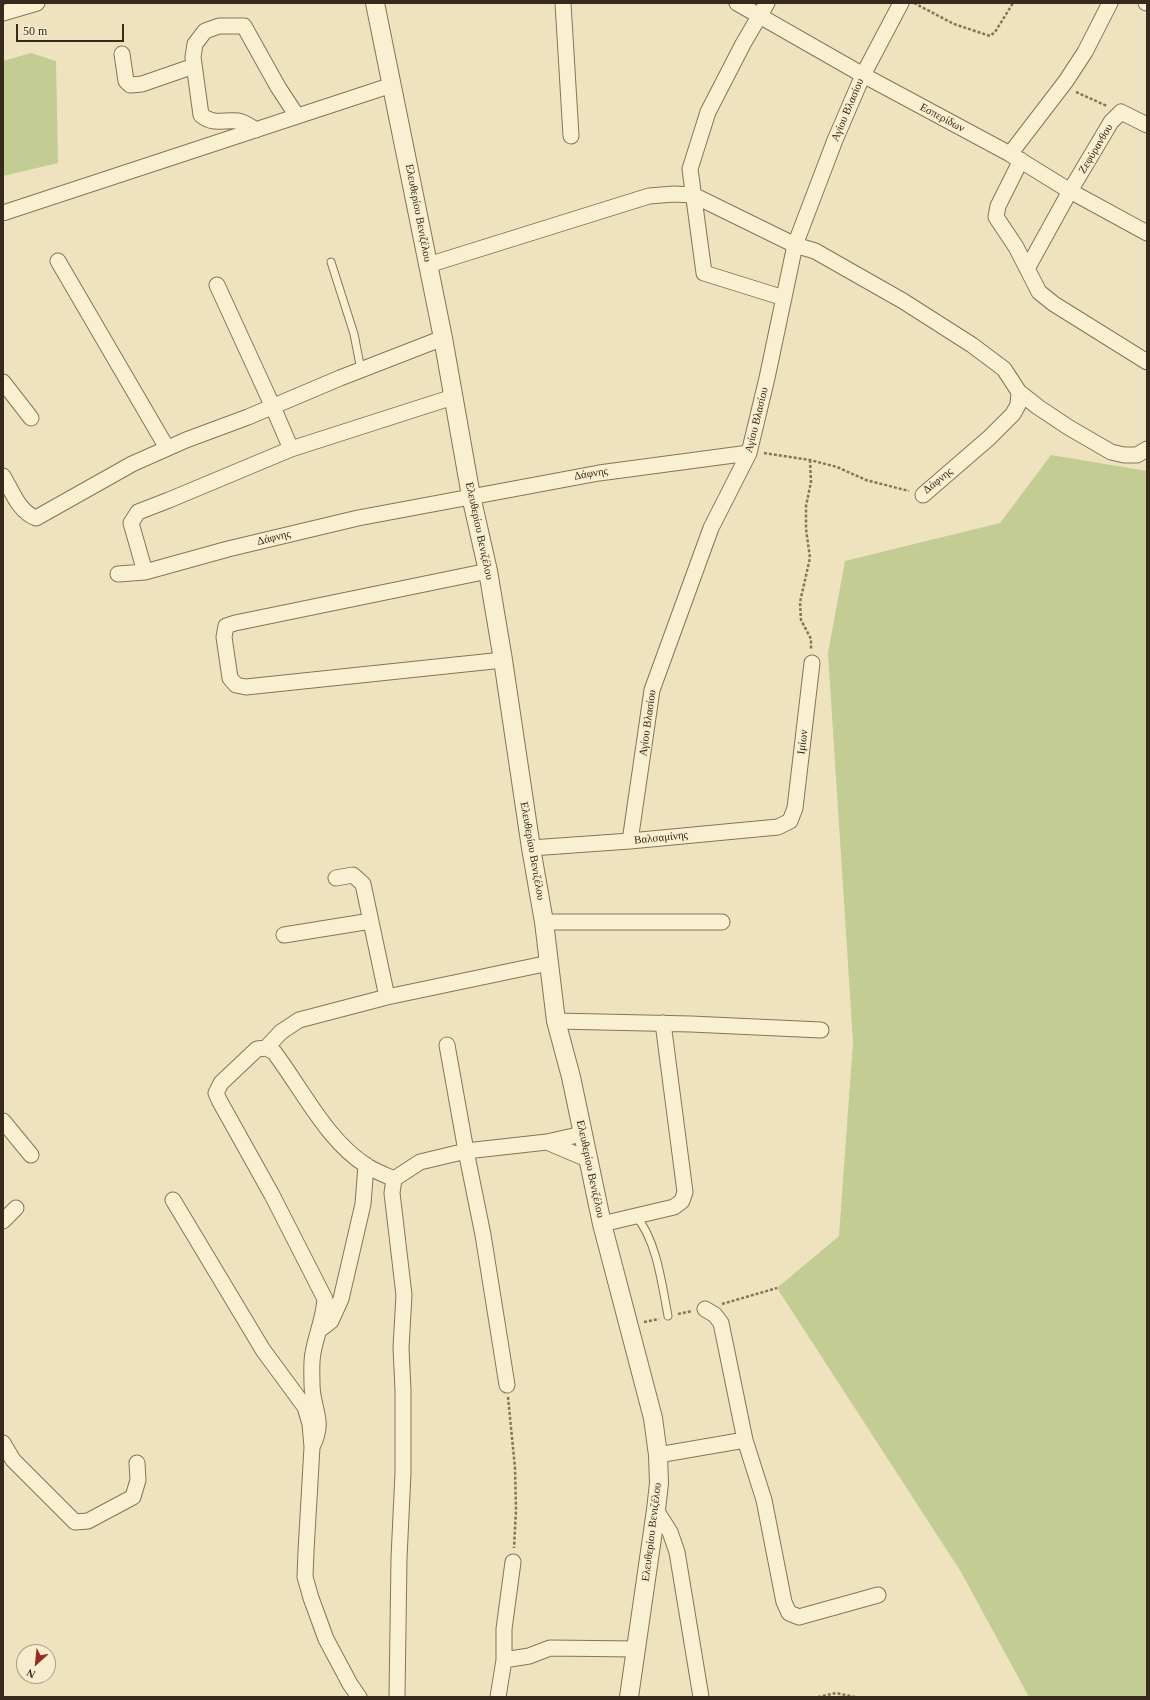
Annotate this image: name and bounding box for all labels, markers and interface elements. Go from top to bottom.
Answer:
scale bar [18,16,126,42]
text: 50 m [23,24,47,38]
street label: Αγίου Βλασίου [829,77,867,143]
street label: Εσπερίδων [917,101,967,135]
street label: Ζεφύρανθου [1076,122,1116,176]
street label: Ελευθερίου Βενιζέλου [402,163,434,263]
street label: Αγίου Βλασίου [742,386,772,454]
street label: Δάφνης [573,465,609,483]
street label: Δάφνης [921,465,955,497]
street label: Ελευθερίου Βενιζέλου [462,481,496,581]
street label: Δάφνης [256,527,292,549]
street label: Αγίου Βλασίου [637,689,659,757]
street label: Ιμίων [795,729,811,755]
street label: Ελευθερίου Βενιζέλου [517,801,547,901]
street label: Βαλσαμίνης [633,829,689,847]
street label: Ελευθερίου Βενιζέλου [573,1119,607,1219]
street label: Ελευθερίου Βενιζέλου [639,1482,665,1582]
north arrow [16,1644,56,1684]
text: N [25,1667,37,1681]

